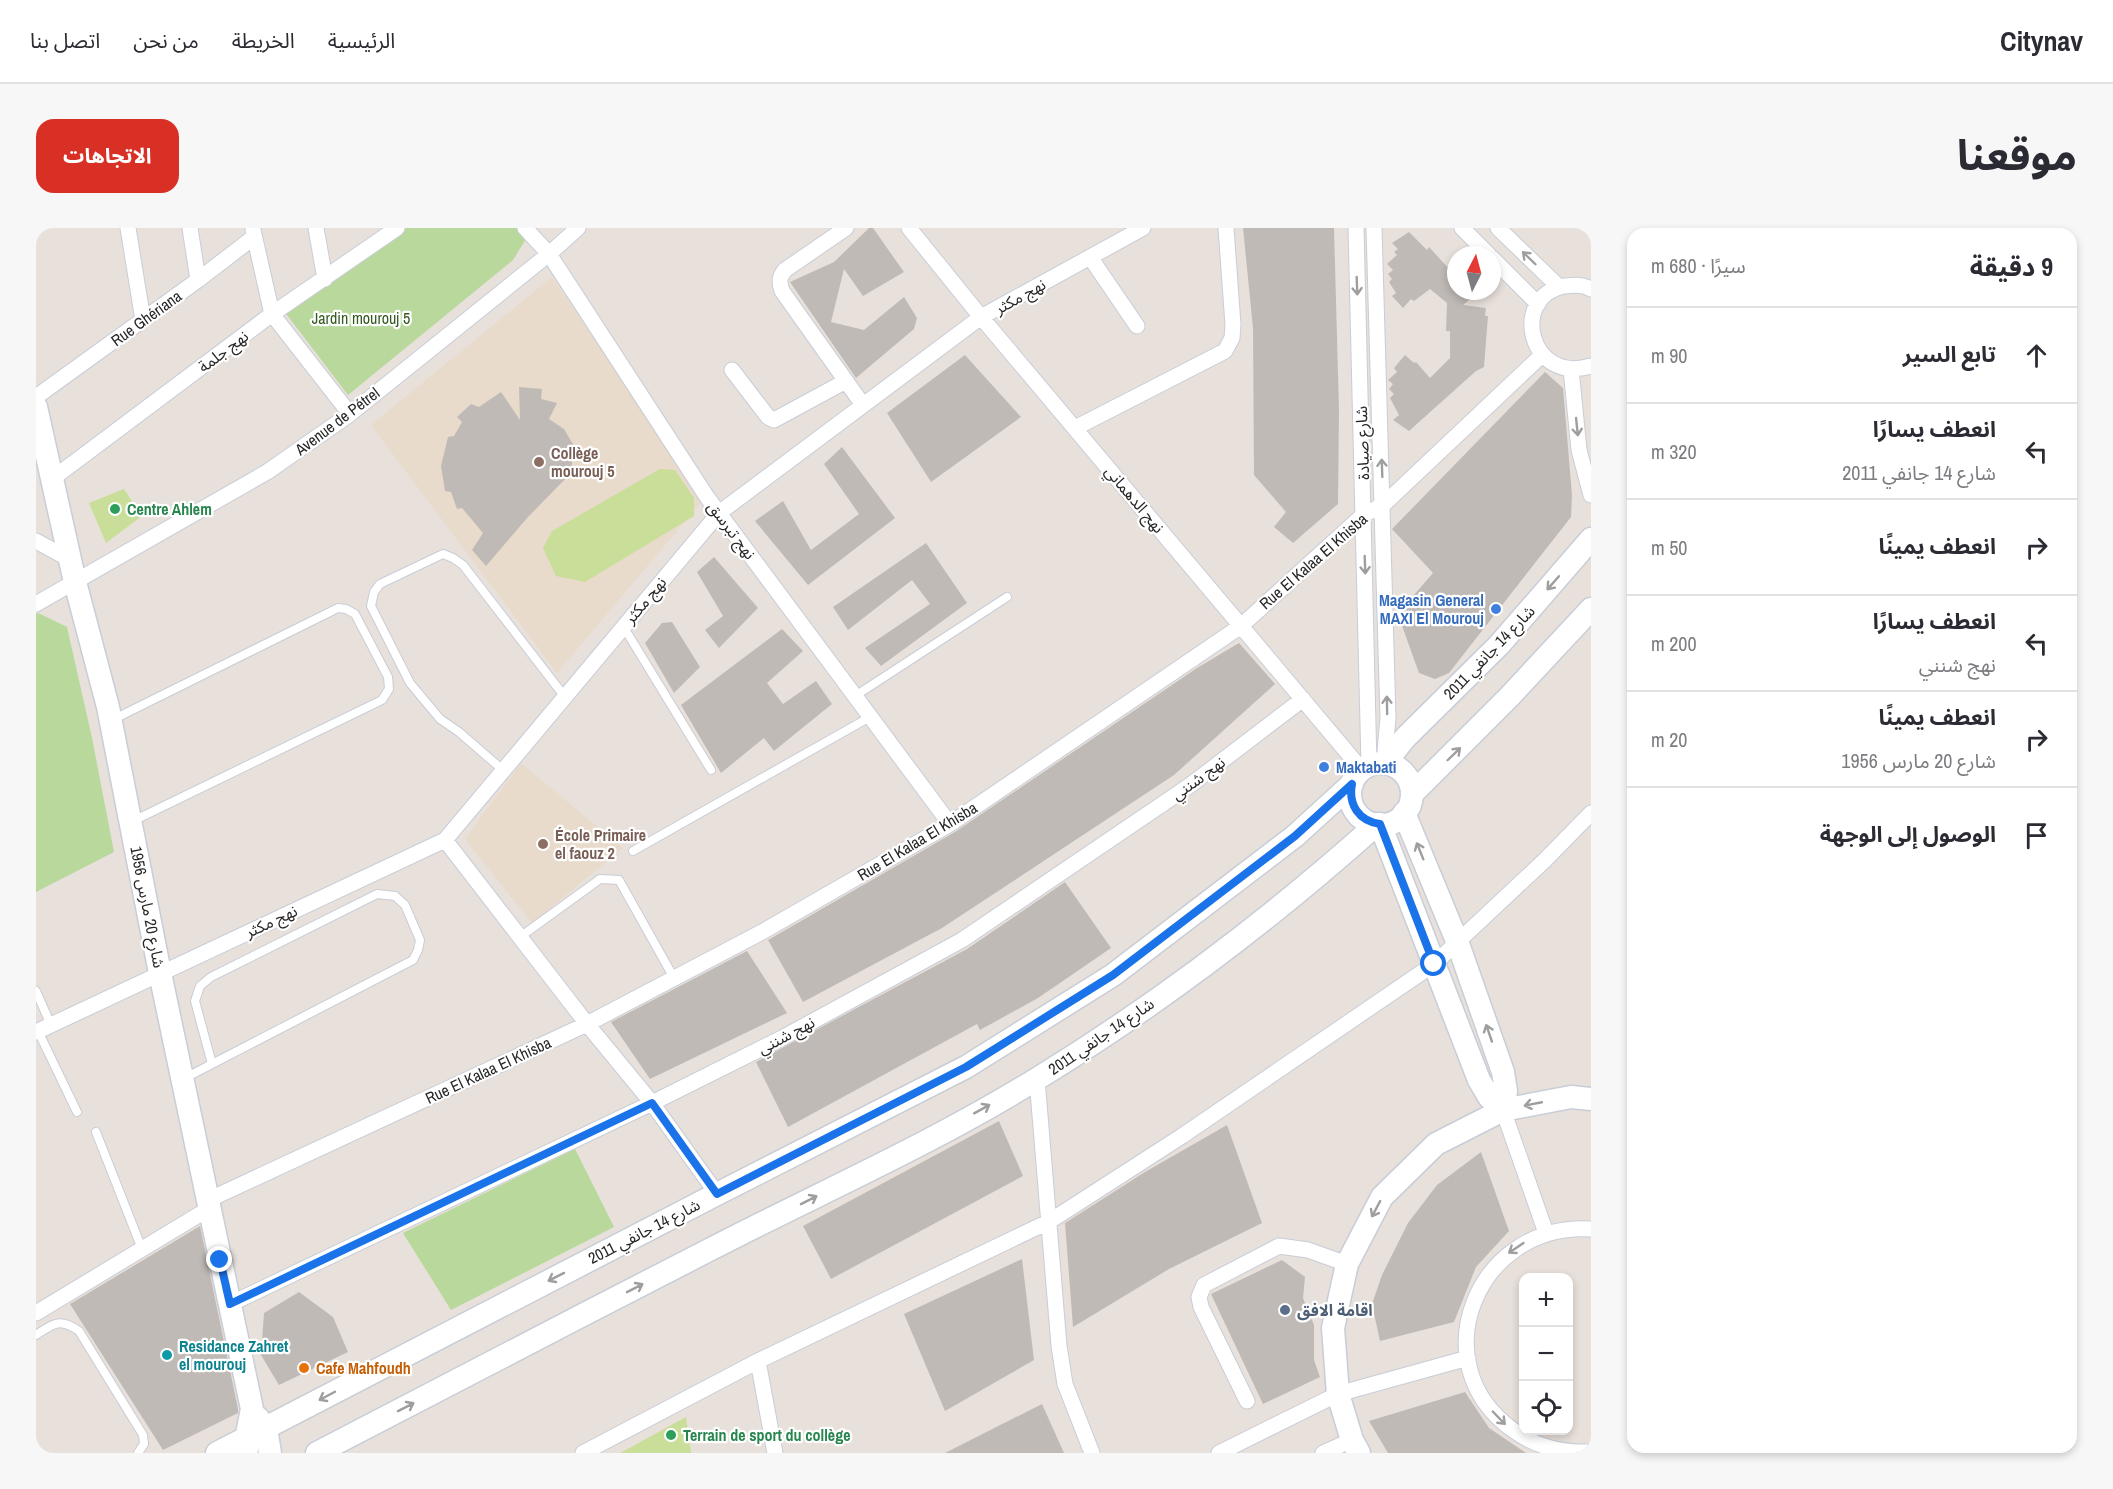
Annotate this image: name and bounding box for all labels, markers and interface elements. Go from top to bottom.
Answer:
text: Citynav [2000,22,2083,60]
text: اتصل بنا [30,26,100,55]
text: من نحن [133,26,199,55]
text: الخريطة [232,26,295,55]
text: الرئيسية [328,26,395,55]
button: الاتجاهات [36,119,179,193]
text: موقعنا [1957,127,2077,183]
north arrow [1447,246,1501,300]
text: 9 دقيقة [1970,249,2053,284]
one-way arrow [1521,250,1536,265]
text: سيرًا · 680 m [1651,252,1746,279]
street label: نهج مكثر [990,273,1050,321]
one-way arrow [1352,276,1363,296]
street label: Rue Ghériana [106,284,186,351]
park label: Jardin mourouj 5 [312,307,410,329]
street label: نهج جلمة [193,325,254,379]
text: تابع السير [1903,339,1996,369]
icon: ahead [2020,339,2053,372]
text: 90 m [1651,342,1687,369]
street label: Avenue de Pétrel [289,382,384,461]
street label: شارع صيادة [1350,406,1376,480]
text: انعطف يسارًا [1873,414,1996,444]
one-way arrow [1572,417,1583,436]
icon: left [2020,435,2053,468]
text: 320 m [1651,438,1697,465]
place label: Collège mourouj 5 [551,442,614,482]
marker: Collège mourouj 5 [532,455,546,469]
one-way arrow [1376,458,1388,478]
text: شارع 14 جانفي 2011 [1842,459,1996,486]
street label: نهج الدهماني [1099,460,1170,539]
street label: نهج تبرسق [701,496,761,565]
place label: Centre Ahlem [127,498,212,520]
marker: Centre Ahlem [108,502,122,516]
street label: Rue El Kalaa El Khisba [1254,508,1372,614]
text: انعطف يمينًا [1878,531,1996,561]
icon: right [2020,531,2053,564]
text: 50 m [1651,534,1687,561]
one-way arrow [1359,555,1371,575]
street label: نهج مكثر [618,572,673,630]
one-way arrow [1546,575,1560,590]
place label: Magasin General MAXI El Mourouj [1379,589,1484,629]
street label: شارع 14 جانفي 2011 [1438,600,1541,705]
marker: Magasin General MAXI El Mourouj [1489,602,1503,616]
text: انعطف يسارًا [1873,606,1996,636]
icon: left [2020,627,2053,660]
text: 200 m [1651,630,1697,657]
text: نهج شنني [1919,651,1996,678]
one-way arrow [1381,695,1393,715]
text: انعطف يمينًا [1878,702,1996,732]
icon: right [2020,723,2053,756]
text: 20 m [1651,726,1687,753]
one-way arrow [1447,746,1462,761]
text: شارع 20 مارس 1956 [1841,747,1996,774]
street label: نهج شنني [1167,751,1231,807]
place label: Maktabati [1336,756,1397,778]
marker: Maktabati [1317,760,1331,774]
street label: Rue El Kalaa El Khisba [853,796,982,886]
text: الوصول إلى الوجهة [1820,819,1996,849]
icon: arrive [2020,819,2053,852]
place label: École Primaire el faouz 2 [555,824,646,864]
marker: École Primaire el faouz 2 [536,837,550,851]
one-way arrow [1414,842,1425,861]
street label: شارع 20 مارس 1956 [123,844,171,970]
street label: نهج مكثر [240,899,302,945]
route start [1420,950,1446,976]
street label: شارع 14 جانفي 2011 [1044,992,1159,1081]
street label: نهج شنني [754,1011,819,1061]
one-way arrow [1483,1024,1494,1043]
street label: Rue El Kalaa El Khisba [422,1031,555,1109]
one-way arrow [1524,1099,1544,1110]
one-way arrow [973,1103,990,1115]
street label: شارع 14 جانفي 2011 [584,1193,705,1271]
one-way arrow [800,1193,818,1205]
one-way arrow [1370,1200,1382,1217]
one-way arrow [1508,1242,1525,1254]
route end [206,1246,232,1272]
one-way arrow [547,1272,565,1283]
map controls [1519,1273,1573,1435]
button: + [1519,1273,1573,1327]
one-way arrow [626,1282,644,1293]
place label: اقامة الافق [1297,1299,1373,1321]
marker: اقامة الافق [1278,1303,1292,1317]
button: − [1519,1327,1573,1381]
place label: Residance Zahret el mourouj [179,1335,289,1375]
marker: Residance Zahret el mourouj [160,1348,174,1362]
place label: Cafe Mahfoudh [316,1357,411,1379]
marker: Cafe Mahfoudh [297,1361,311,1375]
button: locate [1519,1381,1573,1435]
one-way arrow [318,1391,336,1402]
one-way arrow [397,1401,415,1412]
one-way arrow [1492,1410,1506,1425]
place label: Terrain de sport du collège [683,1424,850,1446]
marker: Terrain de sport du collège [664,1428,678,1442]

